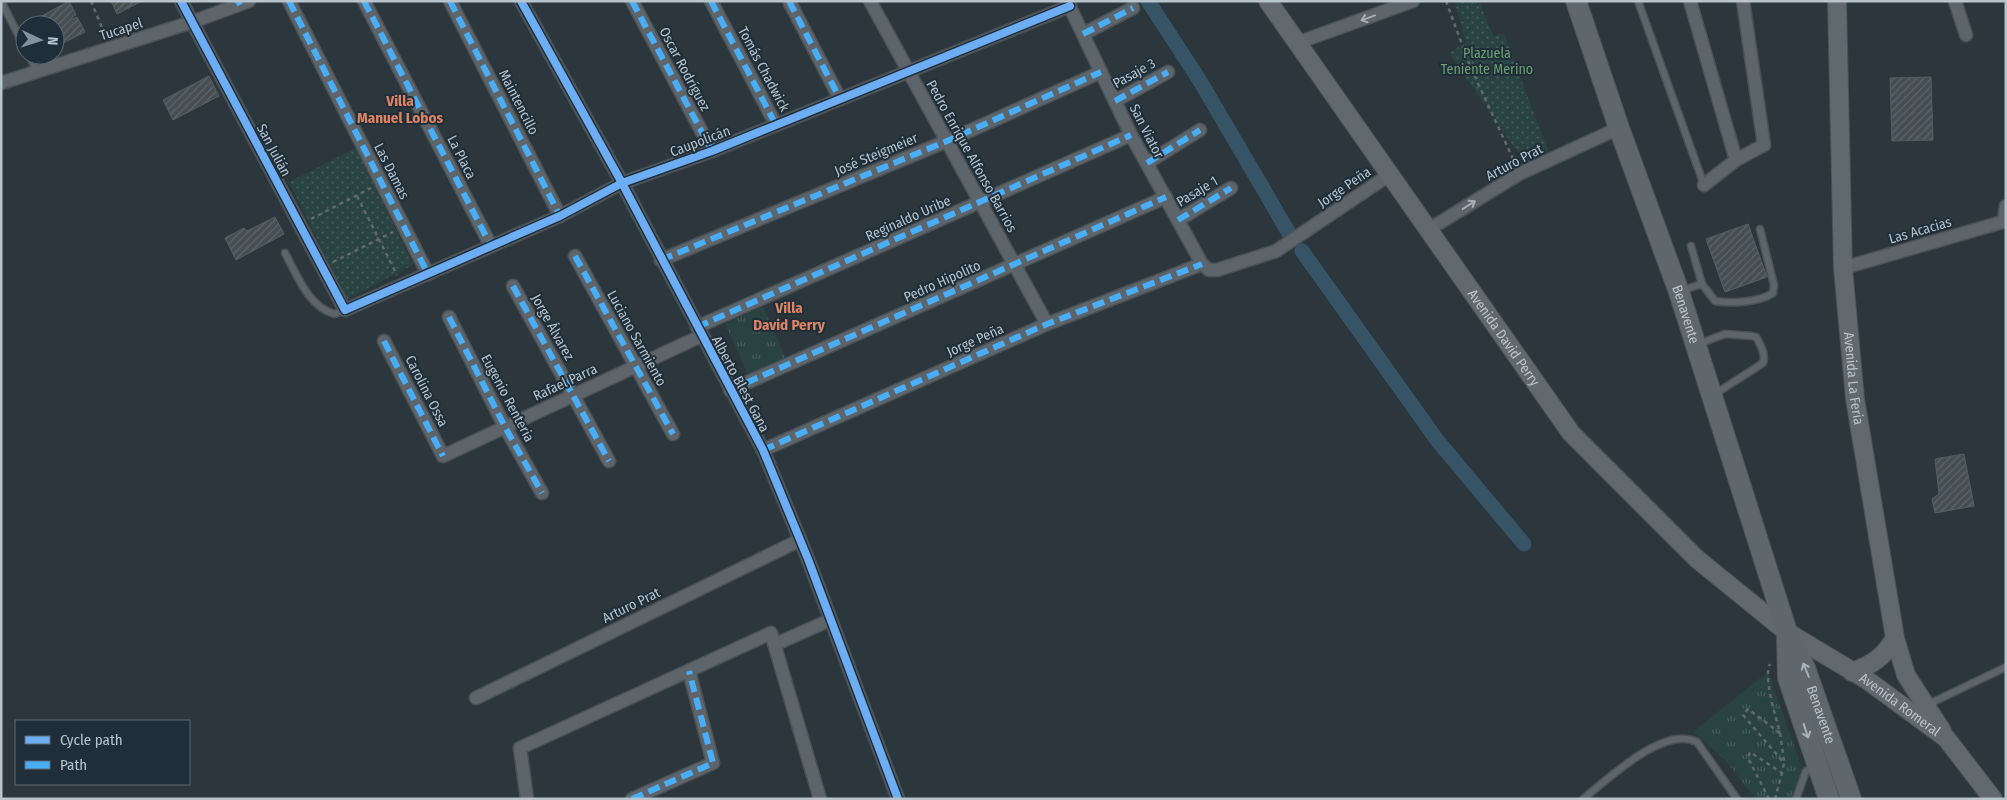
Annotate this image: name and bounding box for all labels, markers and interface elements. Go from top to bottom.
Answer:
street label: Tucapel [98,14,145,44]
one-way arrow [1360,14,1376,23]
north arrow [15,15,65,65]
street label: Oscar Rodríguez [655,24,714,114]
street label: Tomás Chadwick [734,24,793,115]
text: N [44,36,61,46]
park label: Plazuela Teniente Merino [1441,45,1533,78]
street label: Pasaje 3 [1110,55,1158,92]
street label: Maintencillo [495,67,542,138]
street label: Pedro Enrique Alfonso Barrios [923,77,1021,235]
district label: Villa Manuel Lobos [357,92,443,127]
street label: San Viator [1126,101,1167,161]
street label: San Julián [253,121,294,179]
street label: Caupolicán [668,122,733,161]
street label: José Steigmeier [832,129,920,180]
street label: La Placa [443,133,480,182]
street label: Las Damas [370,140,413,202]
street label: Arturo Prat [1483,140,1546,185]
street label: Jorge Peña [1314,163,1374,211]
street label: Pasaje 1 [1174,173,1221,210]
street label: Reginaldo Uribe [863,192,953,245]
one-way arrow [1462,199,1476,210]
street label: Las Acacias [1887,213,1953,248]
street label: Pedro Hipolito [901,257,983,306]
street label: Benavente [1668,283,1703,346]
street label: Avenida David Perry [1464,286,1544,390]
street label: Luciano Sarmiento [603,287,670,389]
street label: Jorge Álvarez [527,291,579,364]
district label: Villa David Perry [753,299,826,334]
street label: Jorge Peña [944,320,1006,361]
street label: Avenida La Feria [1840,331,1867,426]
street label: Alberto Blest Gana [708,333,773,435]
street label: Eugenio Renteria [477,352,538,445]
street label: Carolina Ossa [401,353,452,430]
street label: Rafael Parra [530,360,600,405]
street label: Arturo Prat [600,584,663,627]
one-way arrow [1801,663,1810,678]
street label: Avenida Romeral [1856,669,1944,740]
street label: Benavente [1803,683,1839,746]
legend [15,720,190,785]
one-way arrow [1801,722,1811,738]
text: Cycle path [60,731,123,749]
text: Path [60,756,87,774]

